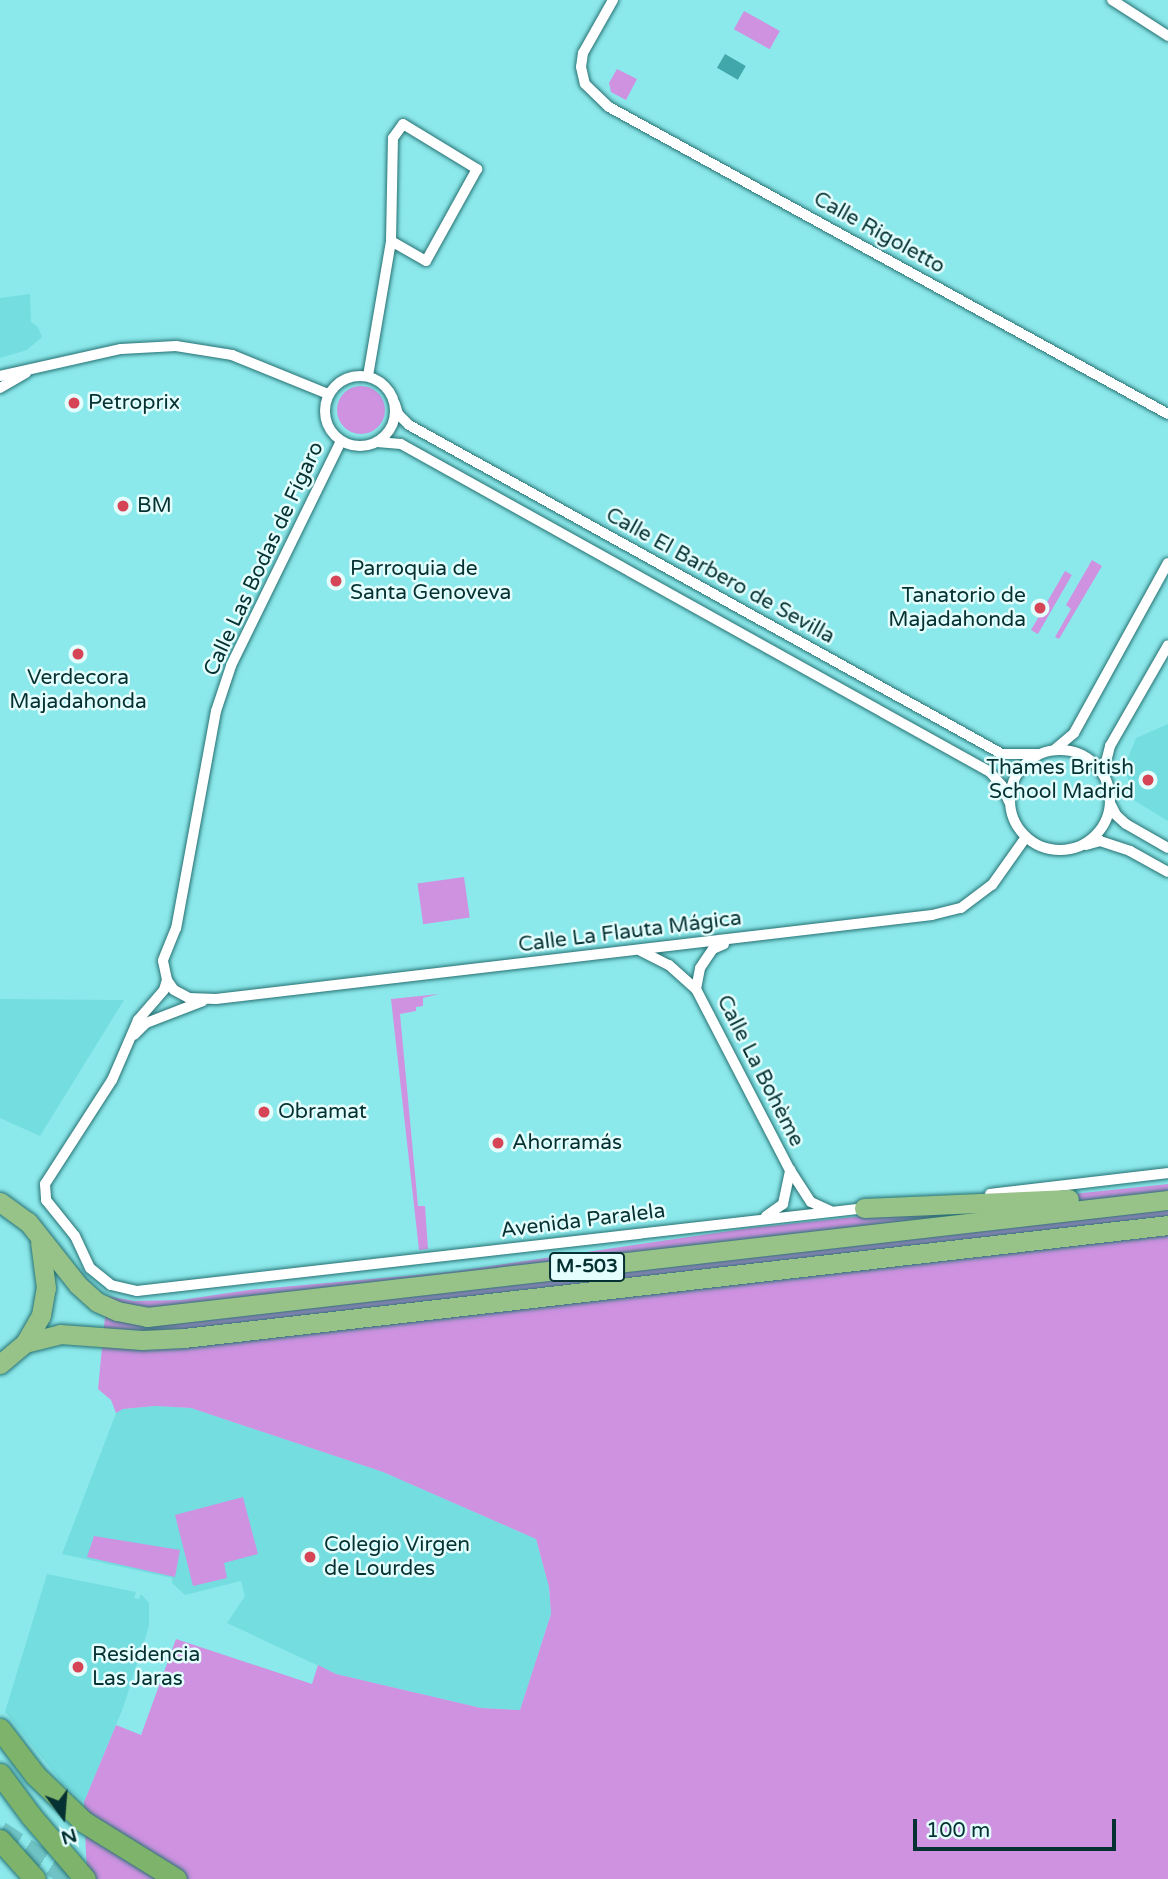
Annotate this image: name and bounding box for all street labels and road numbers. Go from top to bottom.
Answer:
street label: Calle Rigoletto [809,187,949,279]
street label: Calle Las Bodas de Fígaro [199,438,329,680]
street label: Calle El Barbero de Sevilla [601,503,839,649]
street label: Calle La Flauta Mágica [517,906,743,958]
street label: Calle La Bohème [711,991,809,1151]
street label: Avenida Paralela [499,1198,667,1244]
road number: M-503 [548,1252,626,1282]

